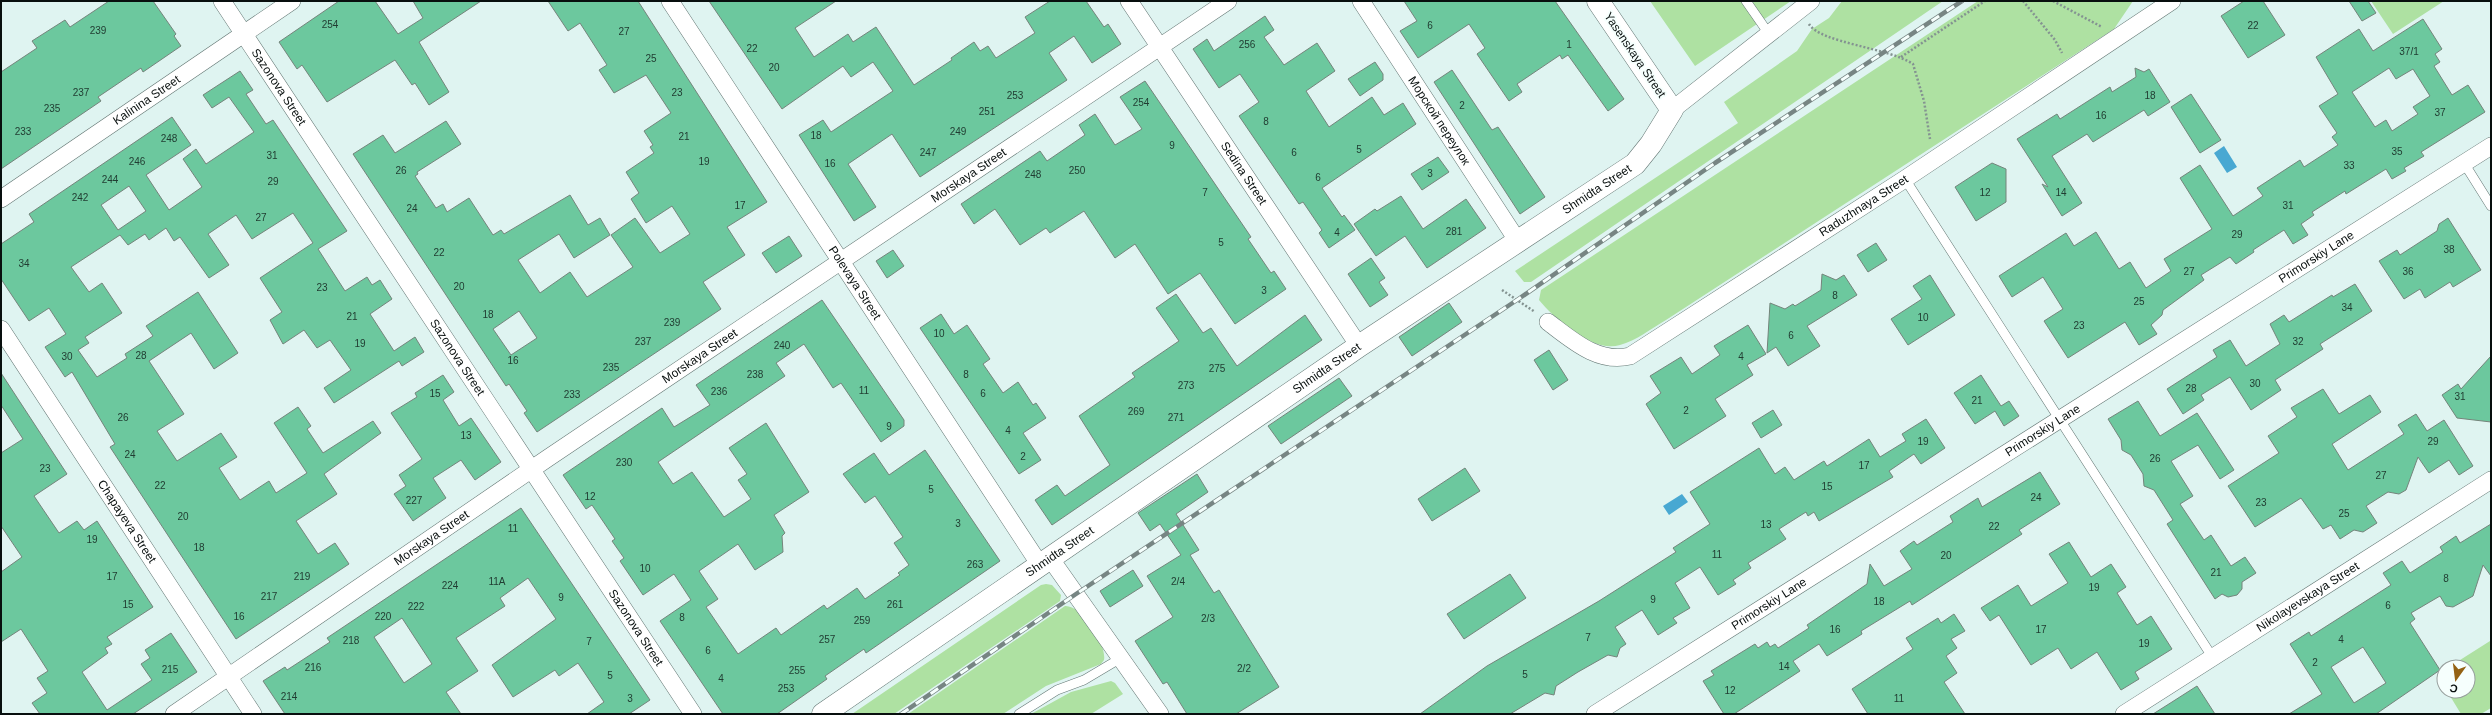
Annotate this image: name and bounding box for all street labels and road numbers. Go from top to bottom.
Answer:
street label: Yasenskaya Street [1601,10,1669,101]
street label: Sazonova Street [248,46,309,128]
street label: Kalinina Street [110,72,183,128]
street label: Морской переулок [1405,74,1474,168]
street label: Sedina Street [1218,139,1270,208]
street label: Morskaya Street [928,145,1009,206]
street label: Shmidta Street [1560,161,1634,217]
street label: Raduzhnaya Street [1817,172,1911,239]
street label: Primorskiy Lane [2276,228,2357,286]
street label: Polevaya Street [826,243,884,323]
street label: Sazonova Street [427,316,488,399]
street label: Morskaya Street [659,325,740,386]
street label: Shmidta Street [1290,340,1364,396]
street label: Primorskiy Lane [2003,401,2083,459]
street label: Chapayeva Street [95,477,160,566]
street label: Morskaya Street [391,507,472,568]
street label: Shmidta Street [1023,523,1097,580]
street label: Nikolayevskaya Street [2254,559,2362,635]
street label: Primorskiy Lane [1729,575,1809,633]
street label: Sazonova Street [606,587,667,669]

